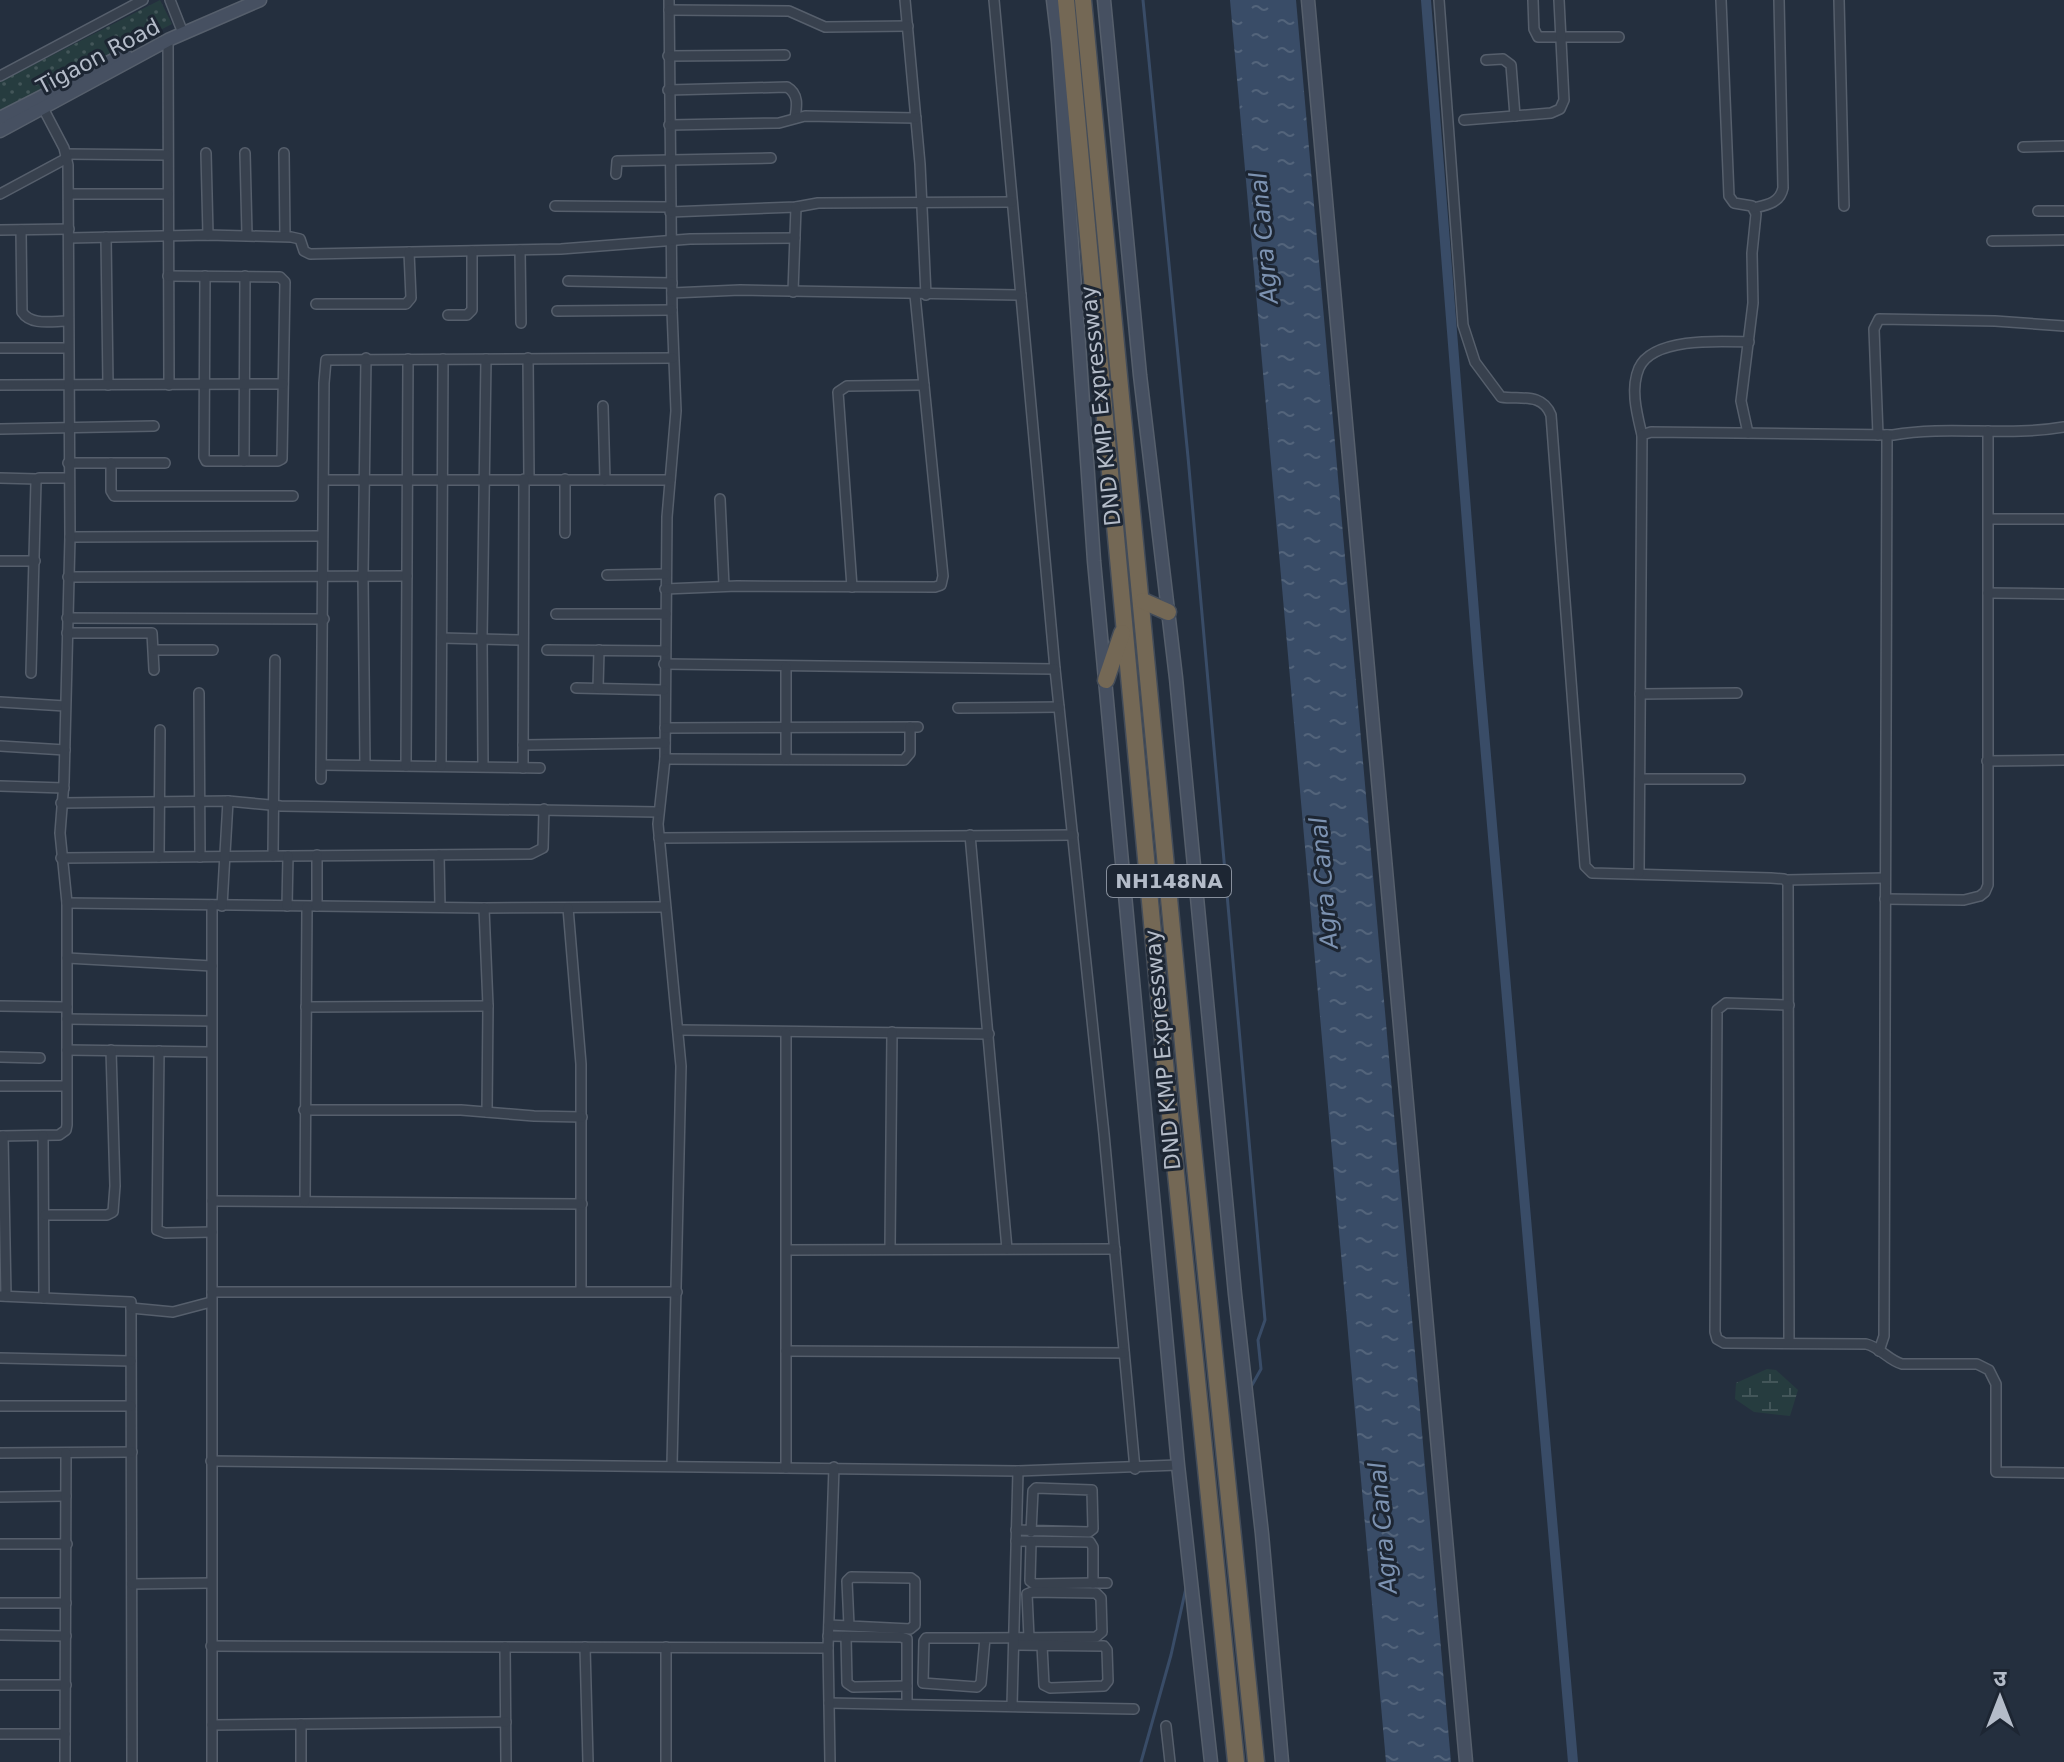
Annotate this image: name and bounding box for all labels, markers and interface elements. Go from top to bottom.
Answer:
street label: Tigaon Road [31,13,164,100]
water label: Agra Canal [1244,171,1284,307]
street label: DND KMP Expressway [1075,285,1126,527]
water label: Agra Canal [1304,816,1344,952]
road number: NH148NA [1107,865,1231,897]
street label: DND KMP Expressway [1140,929,1185,1171]
water label: Agra Canal [1363,1461,1403,1597]
north arrow [1960,1658,2040,1738]
text: उ [1994,1666,2008,1691]

